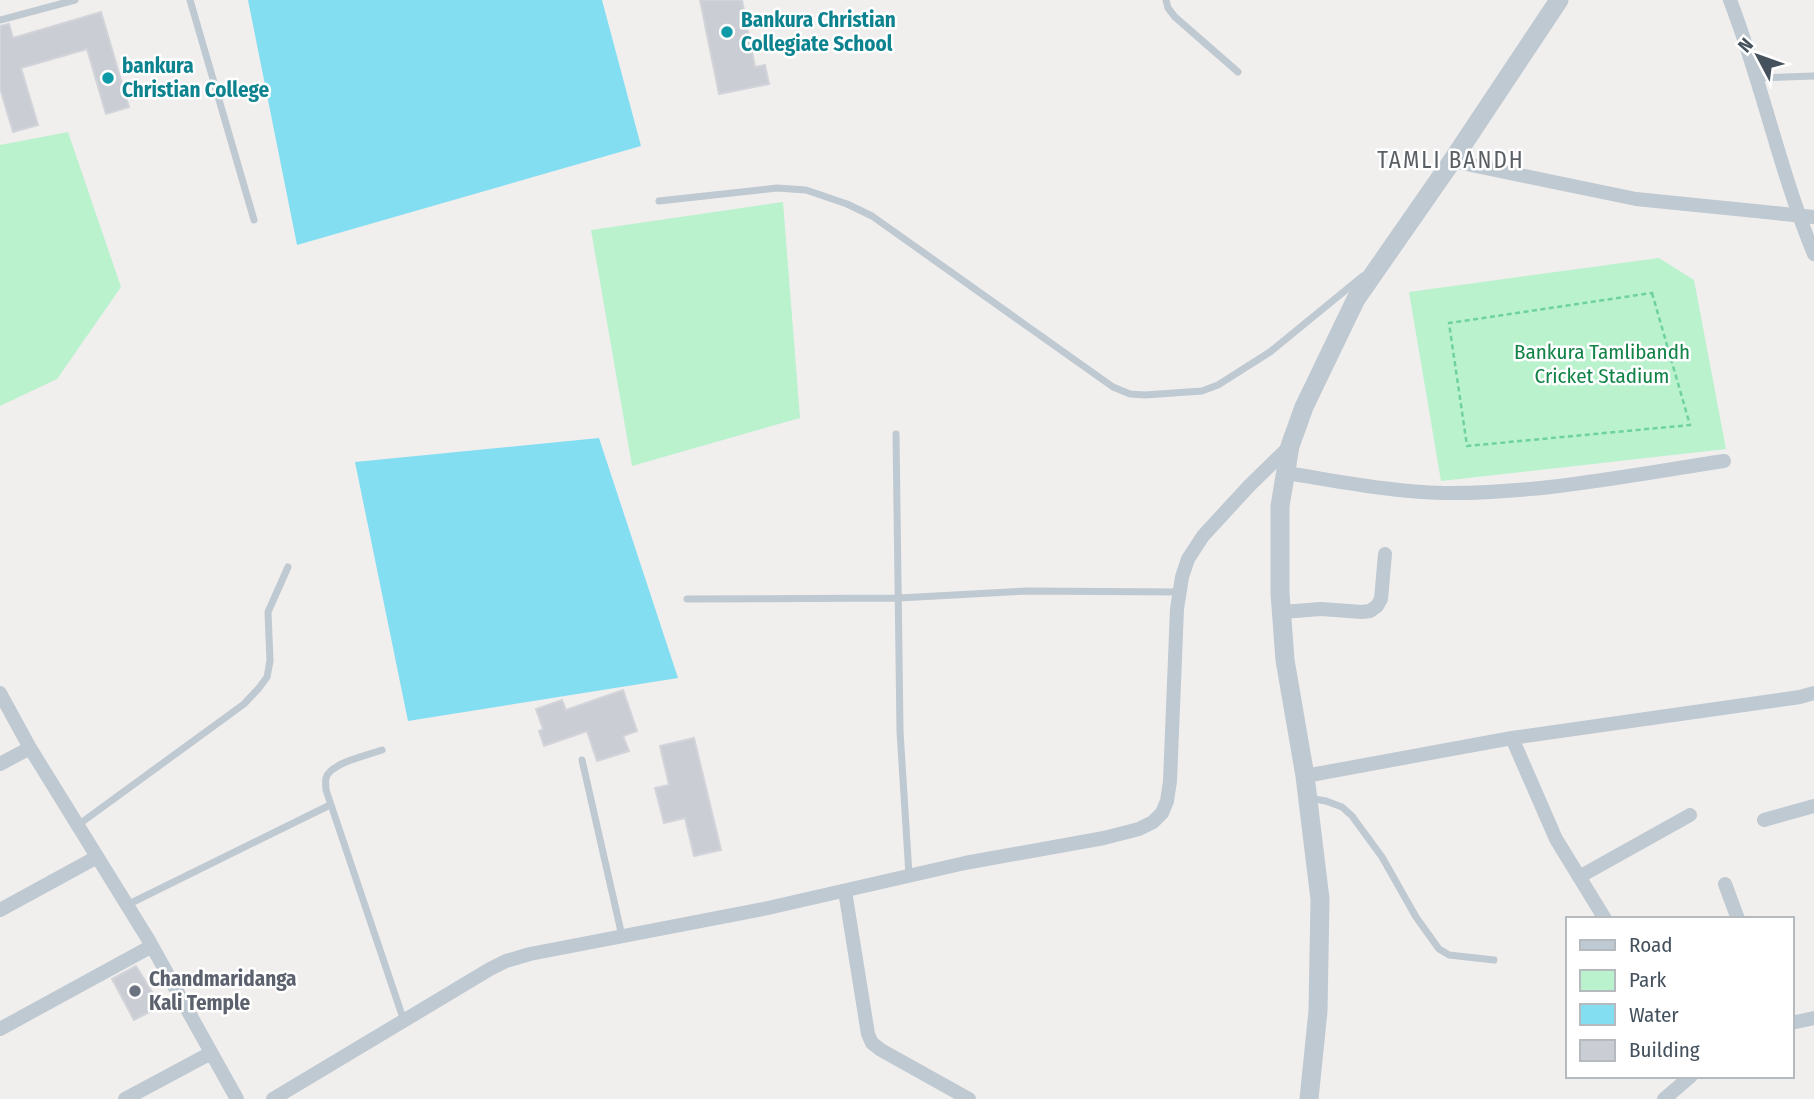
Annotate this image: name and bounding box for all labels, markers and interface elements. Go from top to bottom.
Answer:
place label: Bankura Christian Collegiate School [741,7,896,57]
north arrow [1723,21,1793,91]
marker: Bankura Christian Collegiate School [719,24,735,40]
text: N [1733,33,1758,57]
place label: bankura Christian College [122,53,270,103]
marker: bankura Christian College [100,70,116,86]
district label: TAMLI BANDH [1377,146,1525,174]
park label: Bankura Tamlibandh Cricket Stadium [1514,339,1690,389]
legend [1566,917,1793,1078]
text: Road [1629,932,1673,958]
place label: Chandmaridanga Kali Temple [149,966,297,1016]
text: Park [1629,967,1667,993]
marker: Chandmaridanga Kali Temple [127,983,143,999]
text: Water [1629,1002,1679,1028]
text: Building [1629,1037,1700,1063]

